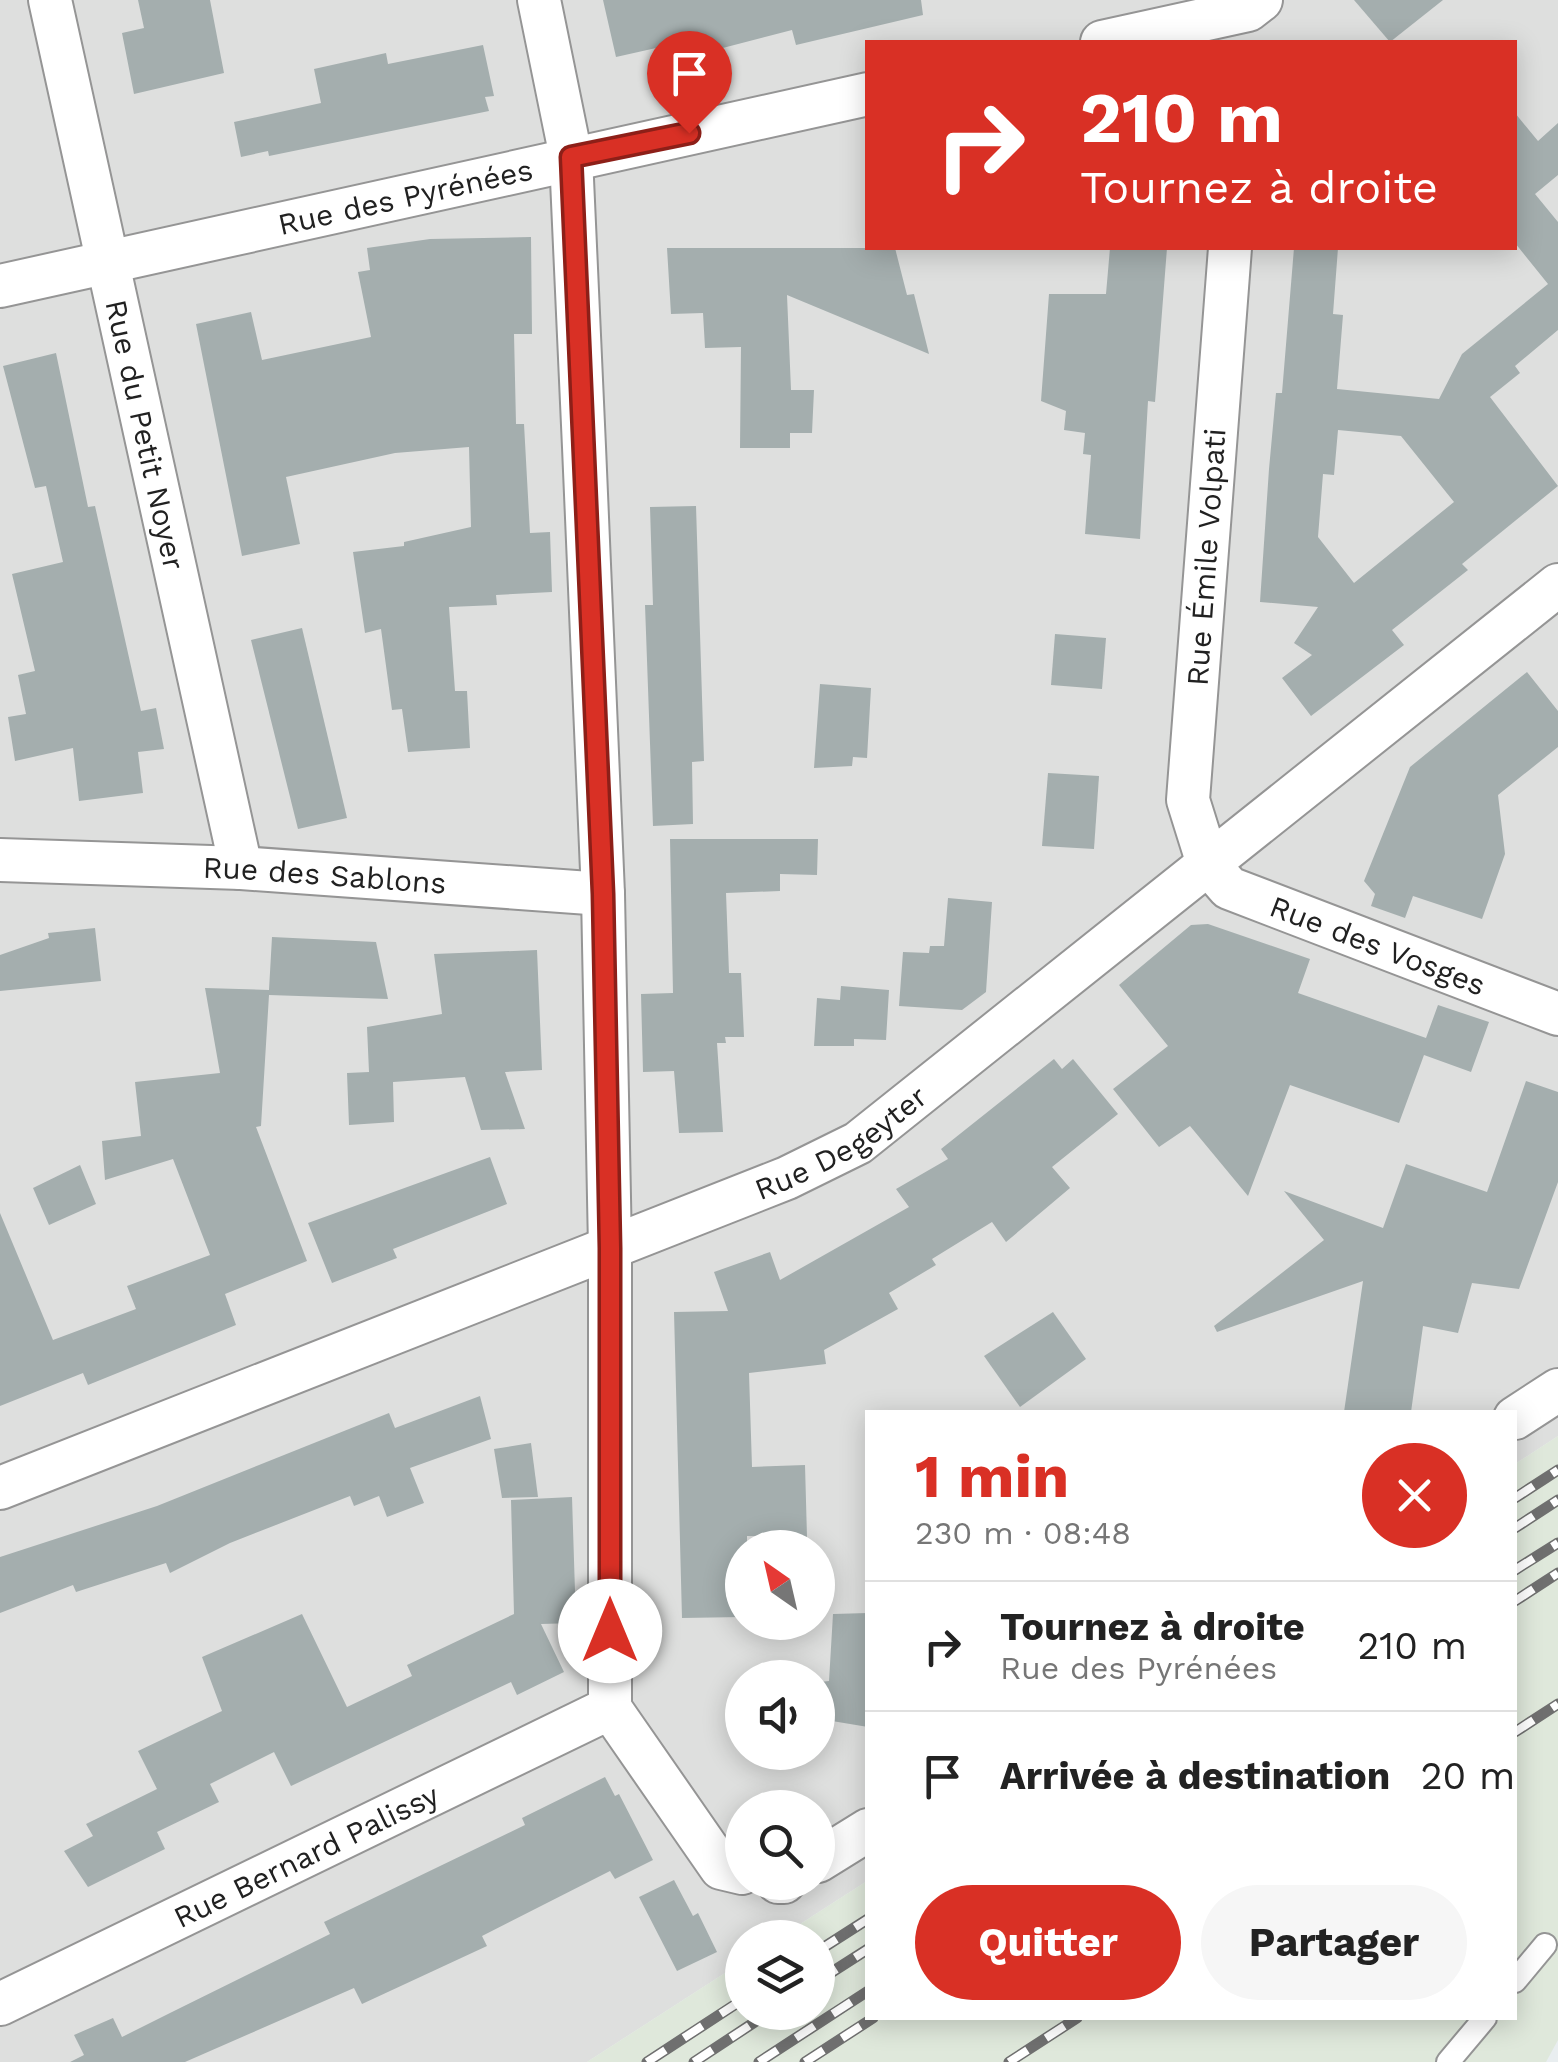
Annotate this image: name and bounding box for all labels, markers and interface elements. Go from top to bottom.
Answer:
pin [647,31,732,134]
icon: arrive [662,46,717,101]
text: 210 m [1080,77,1283,159]
icon: right [915,80,1045,210]
street label: Rue des Pyrénées [275,151,536,242]
text: Tournez à droite [1080,161,1438,214]
street label: Rue du Petit Noyer [99,296,192,573]
street label: Rue Émile Volpati [1180,427,1232,687]
street label: Rue des Sablons [202,849,448,900]
street label: Rue des Vosges [1265,888,1491,1002]
street label: Rue Degeyter [750,1078,933,1206]
text: 1 min [915,1441,1069,1512]
button: close [1362,1443,1467,1548]
text: 230 m · 08:48 [915,1514,1131,1552]
north arrow [725,1530,835,1640]
map controls [725,1530,835,2030]
position arrow [558,1579,662,1683]
text: Tournez à droite [1000,1605,1305,1649]
icon: right [915,1619,970,1674]
text: 210 m [1357,1624,1467,1668]
text: Rue des Pyrénées [1000,1649,1277,1687]
button: sound [725,1660,835,1770]
icon: arrive [915,1749,970,1804]
text: Arrivée à destination [1000,1754,1390,1798]
text: 20 m [1420,1754,1515,1798]
street label: Rue Bernard Palissy [168,1776,444,1935]
button: search [725,1790,835,1900]
button: Quitter [915,1885,1181,2000]
button: Partager [1201,1885,1467,2000]
button: layers [725,1920,835,2030]

